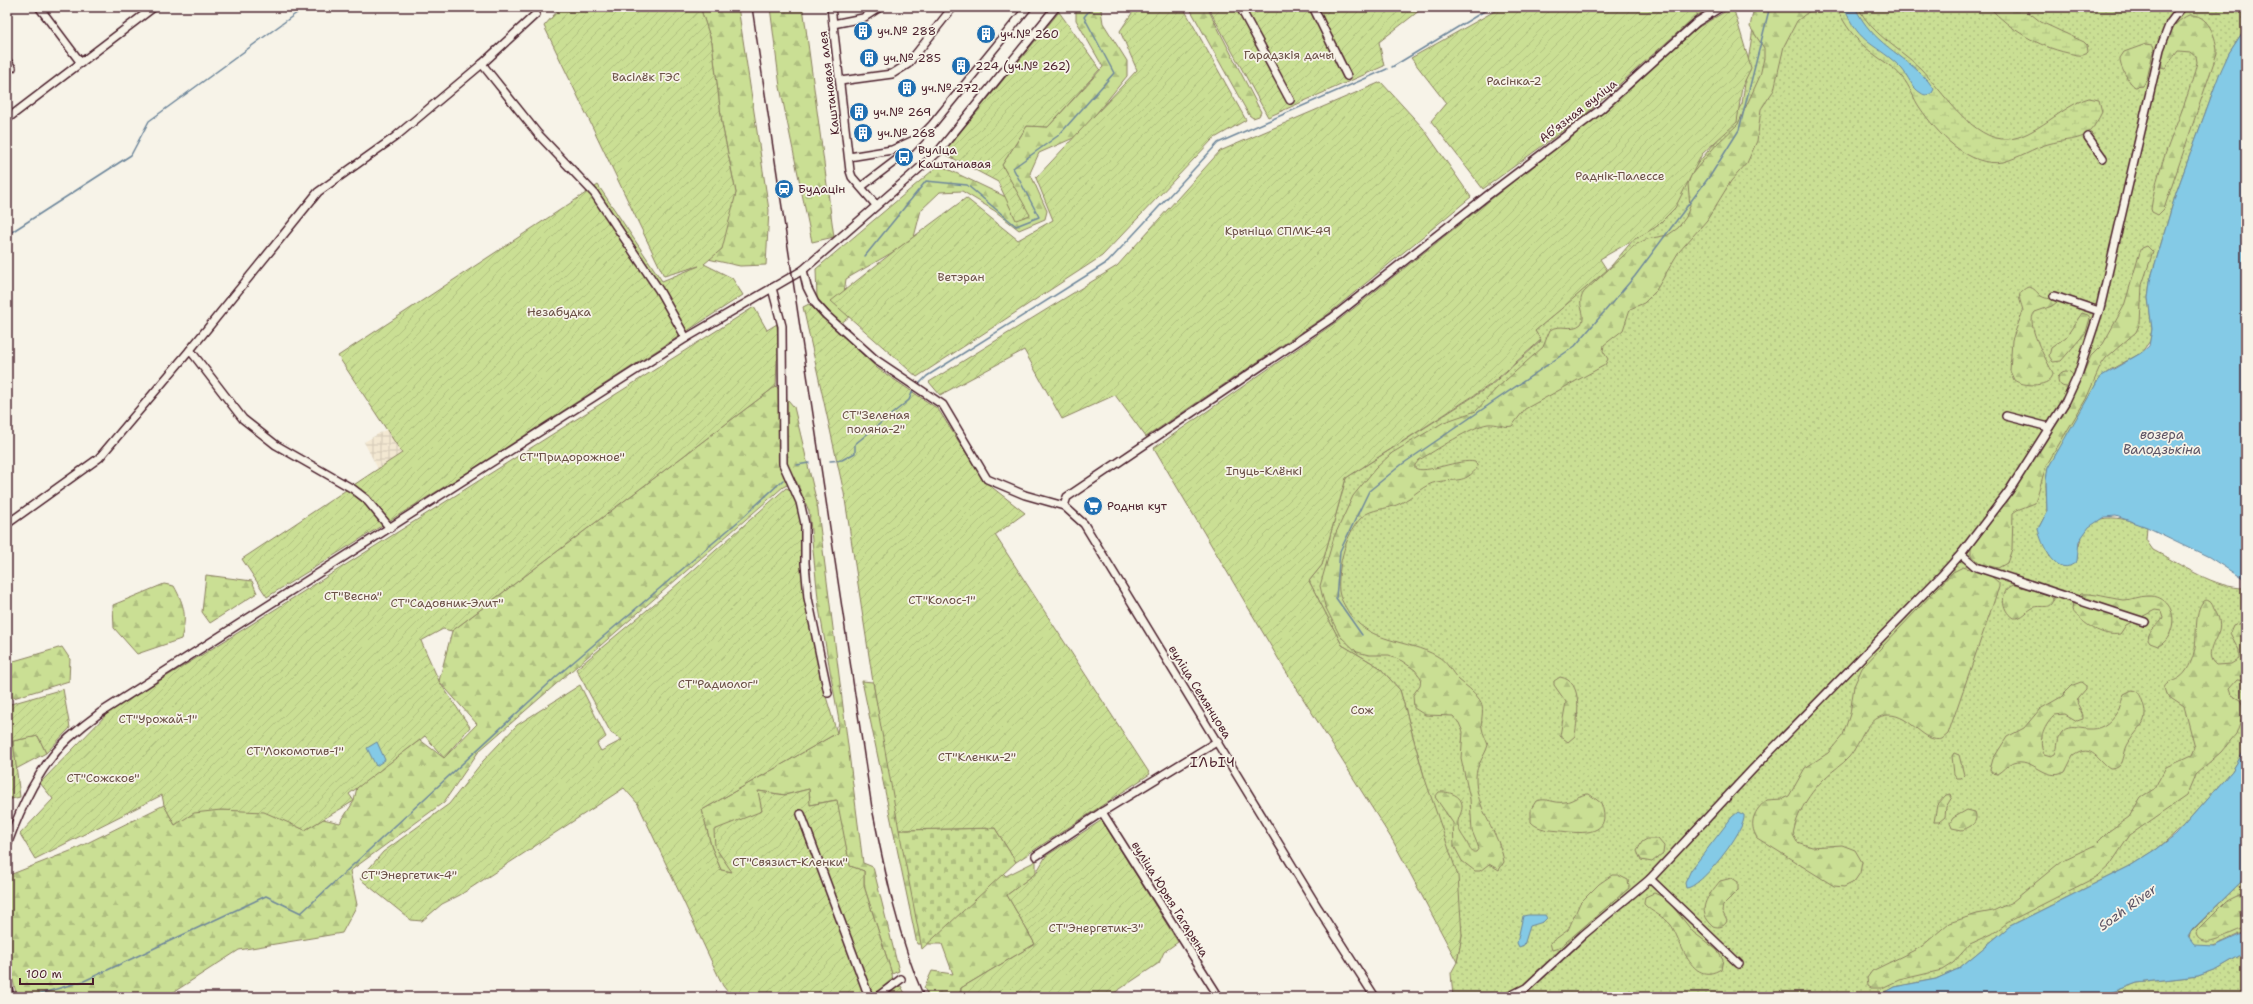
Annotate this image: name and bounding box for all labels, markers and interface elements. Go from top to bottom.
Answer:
building icon: уч.№ 288 [852,20,874,42]
place label: уч.№ 288 [877,23,936,39]
building icon: уч.№ 260 [975,23,997,45]
place label: уч.№ 260 [1000,26,1059,42]
street label: Каштанавая алея [815,30,843,136]
building icon: уч.№ 285 [858,47,880,69]
park label: Гарадзкія дачы [1244,47,1334,63]
place label: уч.№ 285 [883,50,941,66]
building icon: 224 (уч.№ 262) [950,55,972,77]
place label: 224 (уч.№ 262) [975,58,1070,74]
park label: Васілёк ГЭС [612,69,680,85]
park label: Расінка-2 [1486,73,1542,89]
street label: Абʼязная вуліца [1536,75,1621,146]
building icon: уч.№ 272 [896,77,918,99]
place label: уч.№ 272 [921,80,979,96]
building icon: уч.№ 269 [848,101,870,123]
place label: уч.№ 269 [873,104,931,120]
building icon: уч.№ 268 [852,122,874,144]
place label: уч.№ 268 [877,125,936,141]
place label: Вуліца Каштанавая [918,142,991,172]
bus stop icon: Вуліца Каштанавая [893,146,915,168]
park label: Раднік-Палессе [1575,168,1665,184]
station icon: Будацін [773,178,795,200]
place label: Будацін [798,181,845,197]
park label: Крыніца СПМК-49 [1225,223,1331,239]
park label: Ветэран [937,269,985,285]
park label: Незабудка [527,304,592,320]
park label: СТ"Зеленая поляна-2" [842,407,910,437]
water label: возера Валодзькіна [2123,426,2201,458]
park label: СТ"Придорожное" [519,449,625,465]
park label: Іпуць-Клёнкі [1226,463,1302,479]
supermarket icon: Родны кут [1082,495,1104,517]
place label: Родны кут [1107,498,1168,514]
park label: СТ"Весна" [324,588,382,604]
park label: СТ"Колос-1" [908,592,976,608]
park label: СТ"Садовник-Элит" [390,595,504,611]
street label: вуліца Семянцова [1165,642,1236,742]
park label: СТ"Радиолог" [678,676,758,692]
park label: Сож [1350,702,1374,718]
park label: СТ"Урожай-1" [119,711,197,727]
park label: СТ"Локомотив-1" [246,743,344,759]
park label: СТ"Кленки-2" [938,749,1016,765]
district label: ІЛЬІЧ [1190,753,1236,771]
park label: СТ"Сожское" [67,770,139,786]
street label: вуліца Юрыя Гагарына [1128,838,1213,960]
park label: СТ"Связист-Кленки" [732,854,848,870]
park label: СТ"Энергетик-4" [361,867,457,883]
water label: Sozh River [2095,880,2161,934]
park label: СТ"Энергетик-3" [1049,920,1143,936]
scale bar [20,960,93,986]
text: 100 m [26,966,62,982]

